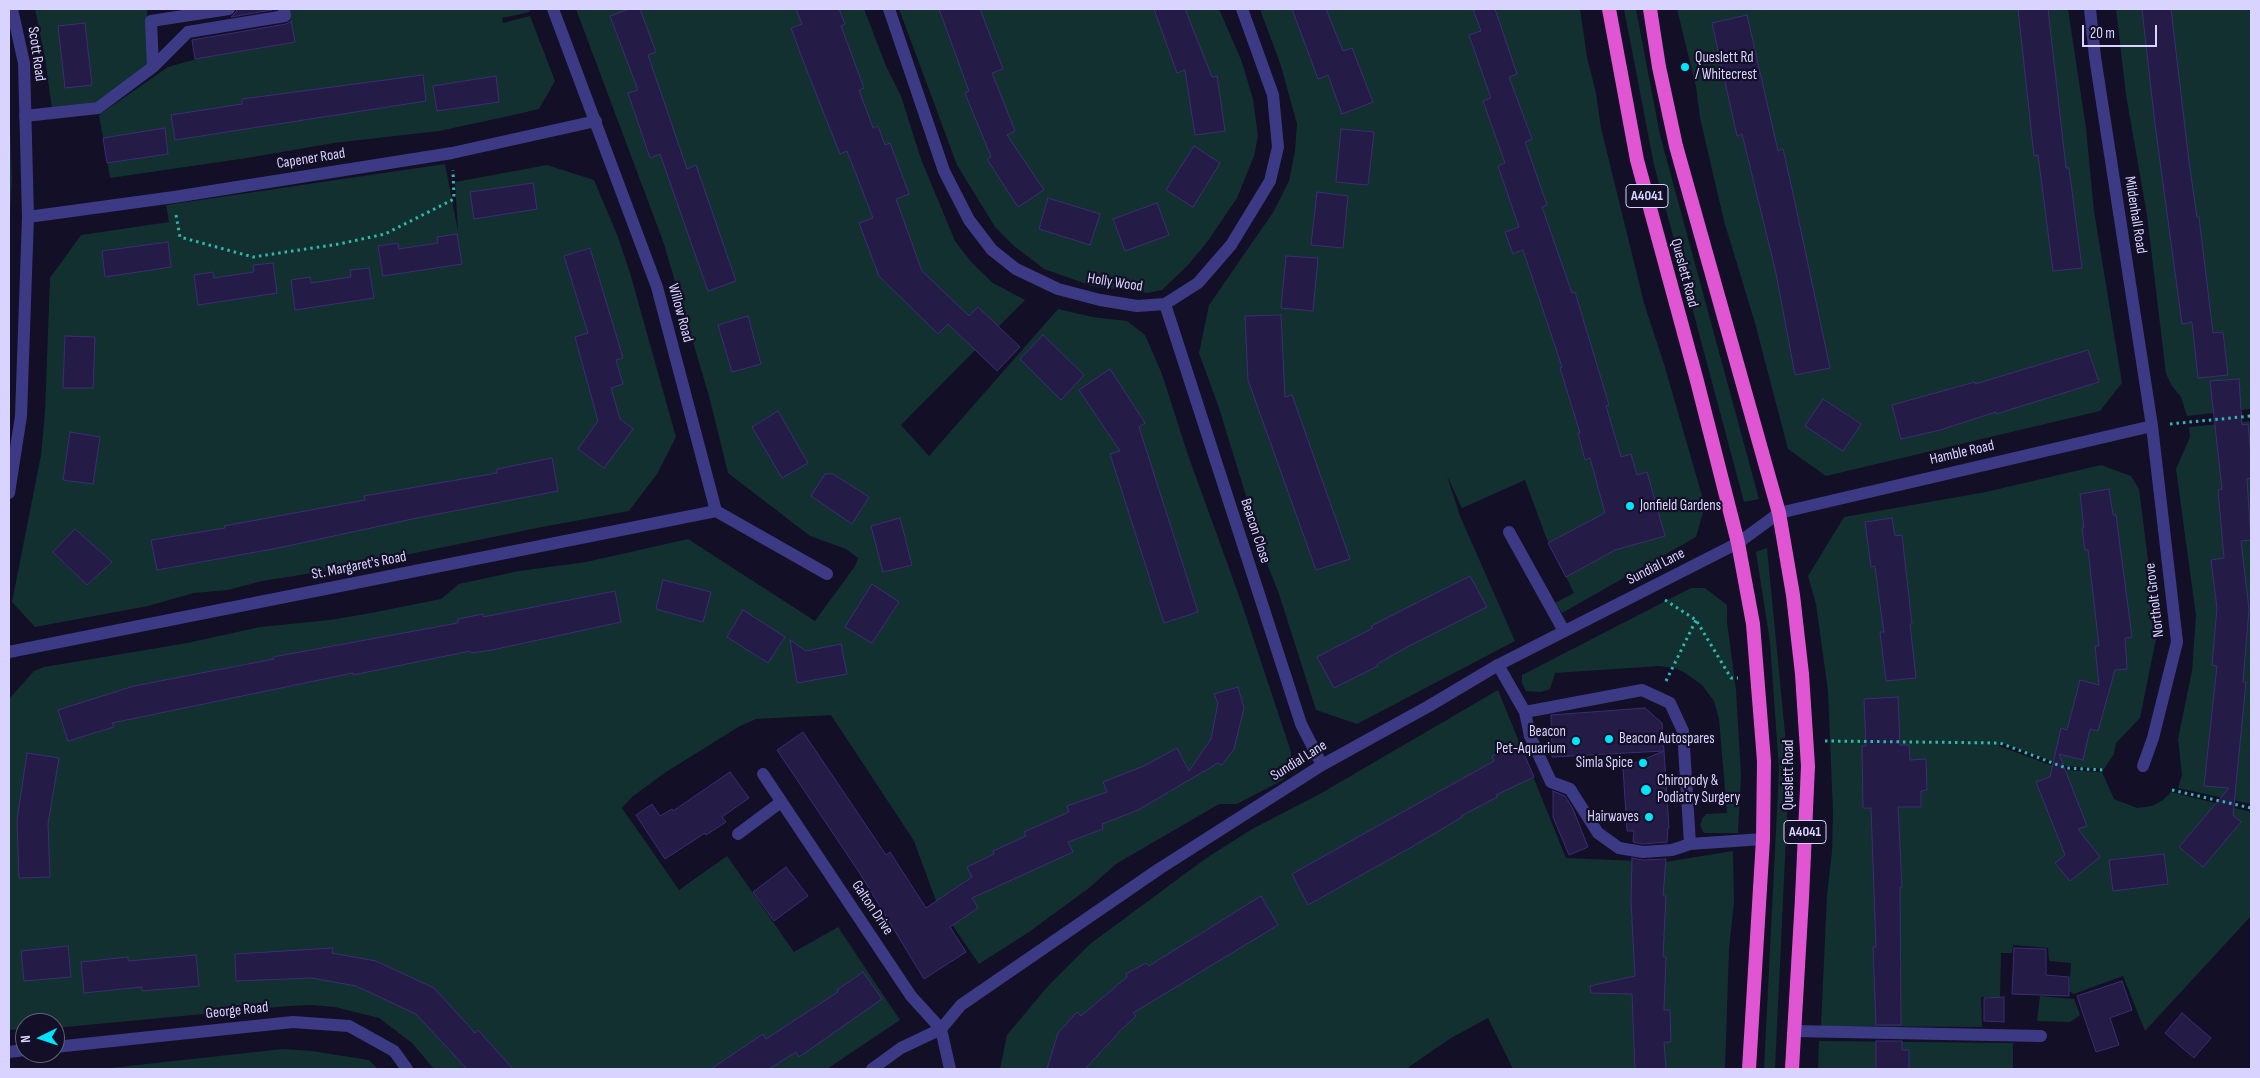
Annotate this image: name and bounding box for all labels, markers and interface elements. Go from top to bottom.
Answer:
scale bar [2085,15,2160,47]
text: 20 m [2090,24,2115,43]
street label: Scott Road [23,25,49,83]
place label: Queslett Rd / Whitecrest [1695,49,1757,84]
marker: Queslett Rd / Whitecrest [1679,61,1691,73]
street label: Capener Road [275,145,347,173]
street label: Mildenhall Road [2120,175,2150,255]
road number: A4041 [1626,185,1668,208]
street label: Queslett Road [1666,237,1702,309]
street label: Holly Wood [1086,270,1144,296]
street label: Willow Road [664,282,696,344]
street label: Hamble Road [1928,437,1996,469]
street label: Beacon Close [1236,496,1274,566]
place label: Jonfield Gardens [1640,497,1721,515]
marker: Jonfield Gardens [1624,500,1636,512]
street label: Sundial Lane [1624,545,1688,589]
street label: St. Margaret's Road [310,548,408,584]
street label: Northolt Grove [2142,562,2168,638]
place label: Beacon Pet-Aquarium [1496,723,1566,758]
place label: Beacon Autospares [1619,730,1715,748]
marker: Beacon Autospares [1603,733,1615,745]
marker: Beacon Pet-Aquarium [1570,735,1582,747]
street label: Sundial Lane [1268,737,1330,785]
street label: Queslett Road [1780,740,1798,810]
place label: Simla Spice [1576,754,1633,772]
marker: Simla Spice [1637,757,1649,769]
place label: Chiropody & Podiatry Surgery [1657,772,1740,807]
marker: Chiropody & Podiatry Surgery [1639,783,1653,797]
place label: Hairwaves [1587,808,1639,826]
marker: Hairwaves [1643,811,1655,823]
road number: A4041 [1784,820,1826,844]
street label: Galton Drive [847,877,897,939]
street label: George Road [205,999,269,1023]
north arrow [15,1013,65,1063]
text: N [17,1035,34,1043]

